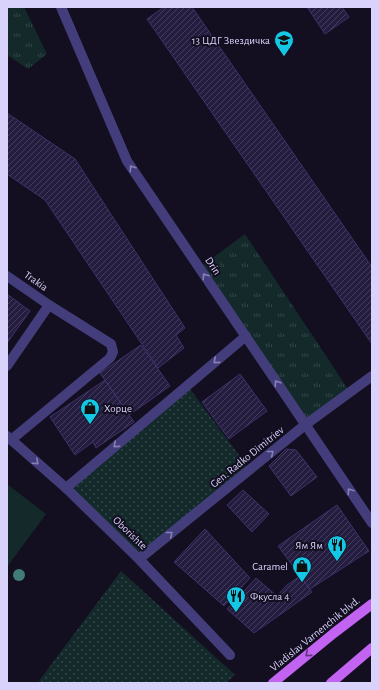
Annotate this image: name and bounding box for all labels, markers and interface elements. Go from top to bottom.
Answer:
school or university icon: 13 ЦДГ Звездичка [273,29,295,57]
place label: 13 ЦДГ Звездичка [192,35,270,46]
one-way arrow [129,165,137,172]
street label: Drin [203,255,223,277]
street label: Trakia [22,269,50,293]
one-way arrow [202,273,210,280]
one-way arrow [213,357,220,364]
one-way arrow [275,381,282,388]
shop icon: Хорце [79,397,101,425]
place label: Хорце [104,403,132,414]
street label: Gen. Radko Dimitriev [208,424,286,490]
one-way arrow [114,441,121,448]
one-way arrow [266,450,273,457]
one-way arrow [31,457,39,465]
one-way arrow [347,488,355,495]
street label: Oborishte [111,514,149,552]
one-way arrow [165,532,172,539]
restaurant icon: Ям Ям [326,534,348,562]
place label: Ям Ям [295,540,323,551]
shop icon: Caramel [291,555,313,583]
place label: Caramel [252,561,288,572]
restaurant icon: Фкусла 4 [225,585,247,613]
place label: Фкусла 4 [250,591,290,602]
street label: Vladislav Varnenchik blvd. [268,595,362,673]
one-way arrow [306,649,313,656]

